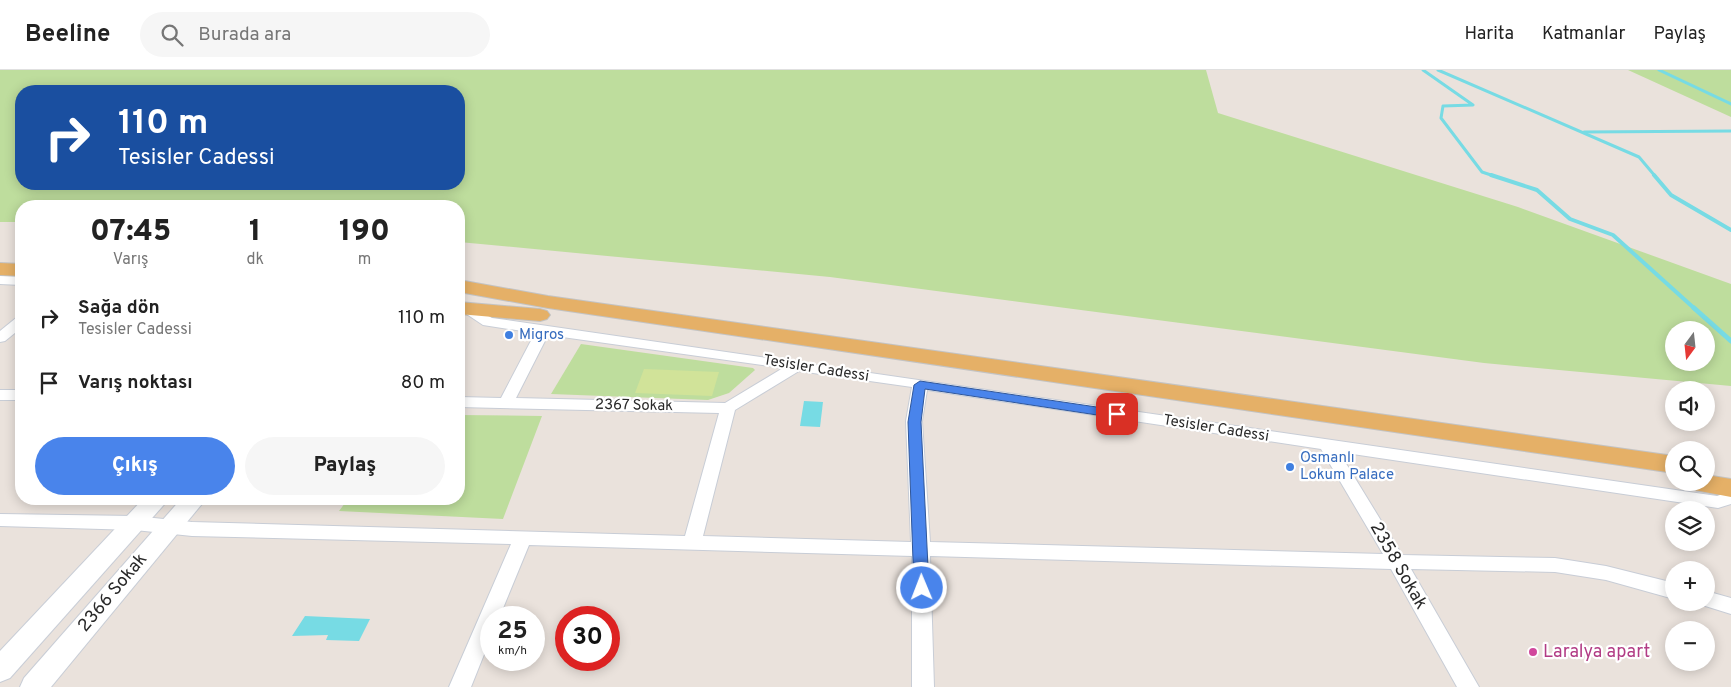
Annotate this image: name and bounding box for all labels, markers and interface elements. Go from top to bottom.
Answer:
search box [140,12,490,57]
text: Beeline [25,20,110,50]
icon: search [158,21,186,49]
text: Burada ara [198,23,291,47]
text: Harita [1465,23,1514,46]
text: Katmanlar [1542,23,1625,46]
text: Paylaş [1653,23,1706,46]
text: 110 m [118,102,208,146]
icon: right [35,105,100,170]
text: Tesisler Cadessi [118,145,275,172]
text: 07:45 [90,214,171,251]
text: 1 [249,214,261,251]
text: 190 [339,214,390,251]
text: Varış [113,250,149,270]
text: dk [246,250,264,270]
text: m [358,250,371,270]
text: Sağa dön [78,296,160,320]
icon: right [35,304,63,332]
text: 110 m [398,306,445,330]
text: Tesisler Cadessi [78,320,192,340]
north arrow [1665,321,1715,371]
map controls [1665,321,1715,671]
place label: Migros [519,326,564,345]
marker: Migros [503,329,515,341]
street label: Tesisler Cadessi [762,351,870,387]
icon: arrive [35,369,63,397]
text: Varış noktası [78,371,193,395]
text: 80 m [401,371,445,395]
button: sound [1665,381,1715,431]
pin [1096,393,1138,435]
street label: 2367 Sokak [595,396,673,416]
icon: arrive [1103,400,1131,428]
street label: Tesisler Cadessi [1162,411,1270,447]
button: Çıkış [35,437,235,495]
button: Paylaş [245,437,445,495]
button: search [1665,441,1715,491]
place label: Osmanlı Lokum Palace [1300,449,1394,485]
marker: Osmanlı Lokum Palace [1284,461,1296,473]
button: layers [1665,501,1715,551]
street label: 2358 Sokak [1364,518,1432,614]
street label: 2366 Sokak [73,549,153,637]
position arrow [895,561,947,613]
button: + [1665,561,1715,611]
speed limit sign: 30 [555,606,620,671]
text: 25 [497,616,528,648]
button: − [1665,621,1715,671]
place label: Laralya apart [1543,641,1650,664]
text: km/h [498,643,527,659]
marker: Laralya apart [1527,646,1539,658]

